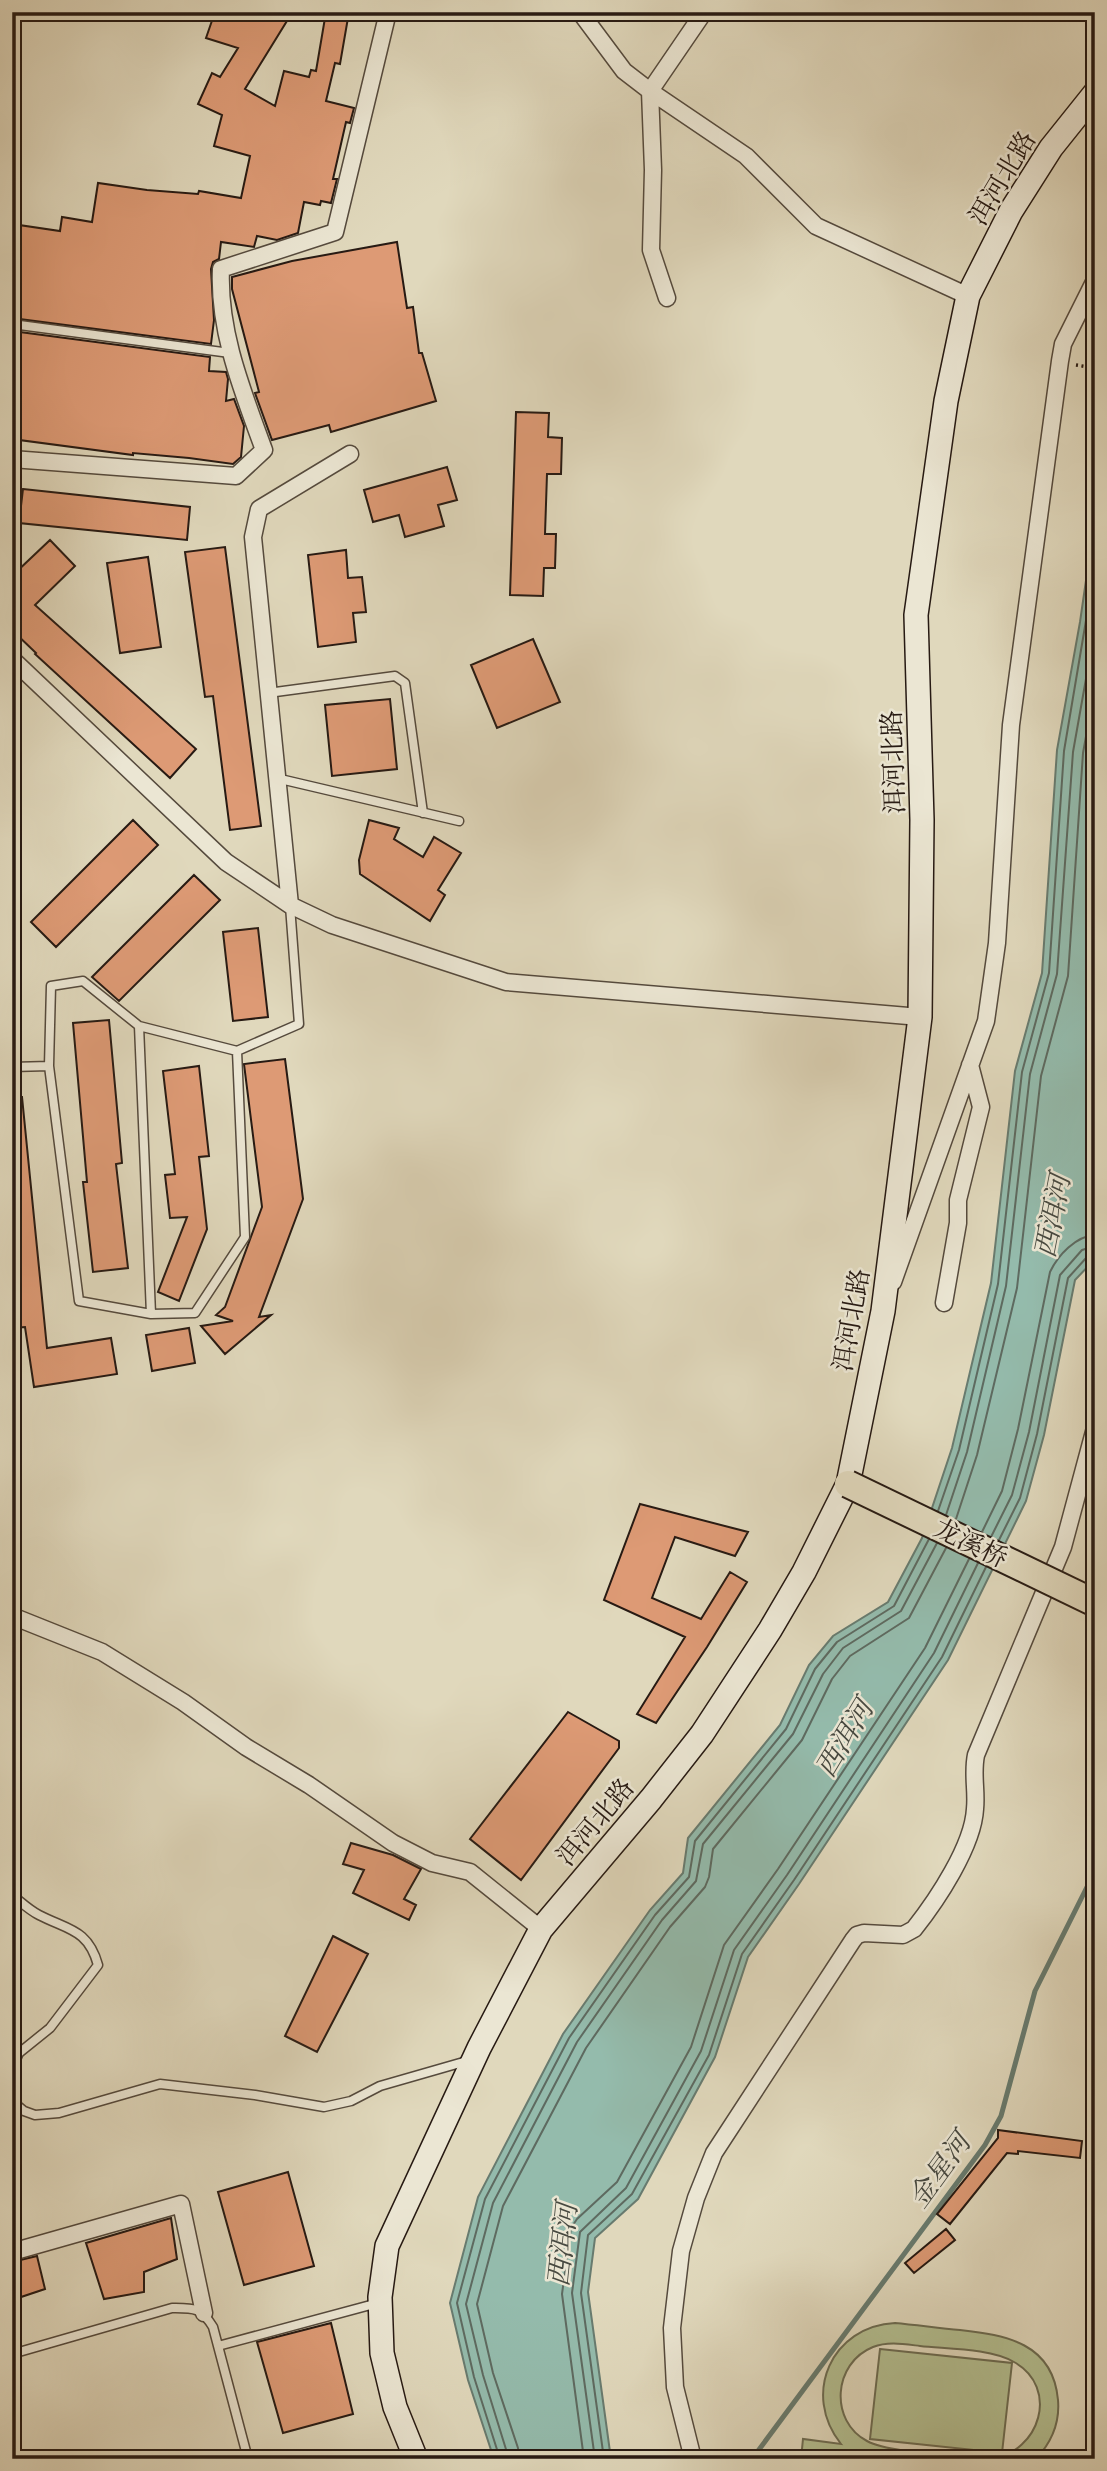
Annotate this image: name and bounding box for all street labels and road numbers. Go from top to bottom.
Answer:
street label: 洱河北路 [961,125,1043,231]
street label: 洱河北路 [875,709,911,815]
street label: 洱河北路 [826,1266,876,1374]
street label: 龙溪桥 [929,1512,1013,1574]
street label: 洱河北路 [549,1772,641,1872]

